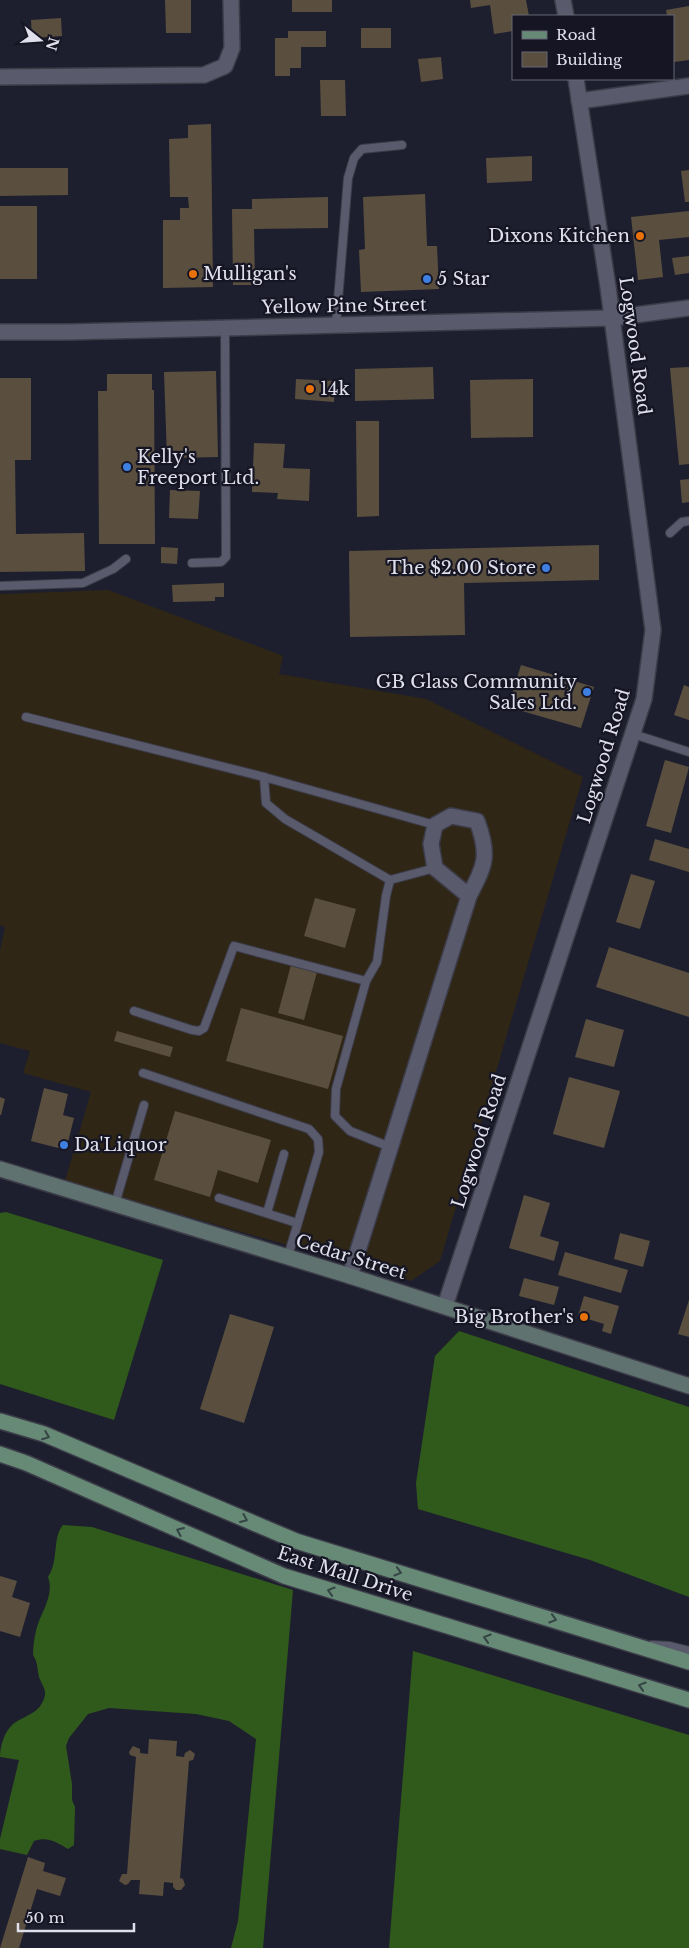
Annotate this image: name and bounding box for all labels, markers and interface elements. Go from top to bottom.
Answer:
north arrow [15,15,65,65]
legend [512,15,674,80]
text: Road [556,25,596,44]
text: N [42,35,63,53]
text: Building [556,50,623,69]
place label: Dixons Kitchen [488,225,630,247]
marker: Dixons Kitchen [634,230,646,242]
place label: Mulligan's [203,263,297,285]
marker: Mulligan's [187,268,199,280]
place label: 5 Star [437,268,490,290]
marker: 5 Star [421,273,433,285]
street label: Logwood Road [614,275,656,417]
street label: Yellow Pine Street [260,294,427,318]
place label: 14k [320,378,350,400]
marker: 14k [304,383,316,395]
place label: Kelly's Freeport Ltd. [137,446,259,489]
marker: Kelly's Freeport Ltd. [121,461,133,473]
place label: The $2.00 Store [387,557,536,579]
marker: The $2.00 Store [540,562,552,574]
place label: GB Glass Community Sales Ltd. [376,671,577,714]
street label: Logwood Road [573,686,635,826]
marker: GB Glass Community Sales Ltd. [581,686,593,698]
street label: Logwood Road [447,1071,511,1211]
place label: Da'Liquor [74,1134,167,1156]
marker: Da'Liquor [58,1139,70,1151]
street label: Cedar Street [293,1230,409,1284]
place label: Big Brother's [454,1306,574,1328]
marker: Big Brother's [578,1311,590,1323]
one-way arrow [41,1430,50,1440]
one-way arrow [240,1514,248,1524]
one-way arrow [176,1527,185,1538]
street label: East Mall Drive [275,1542,415,1606]
one-way arrow [393,1566,402,1576]
one-way arrow [328,1586,336,1596]
one-way arrow [549,1614,557,1624]
one-way arrow [483,1634,491,1644]
one-way arrow [639,1681,647,1691]
scale bar [18,1900,134,1932]
text: 50 m [25,1908,65,1927]

